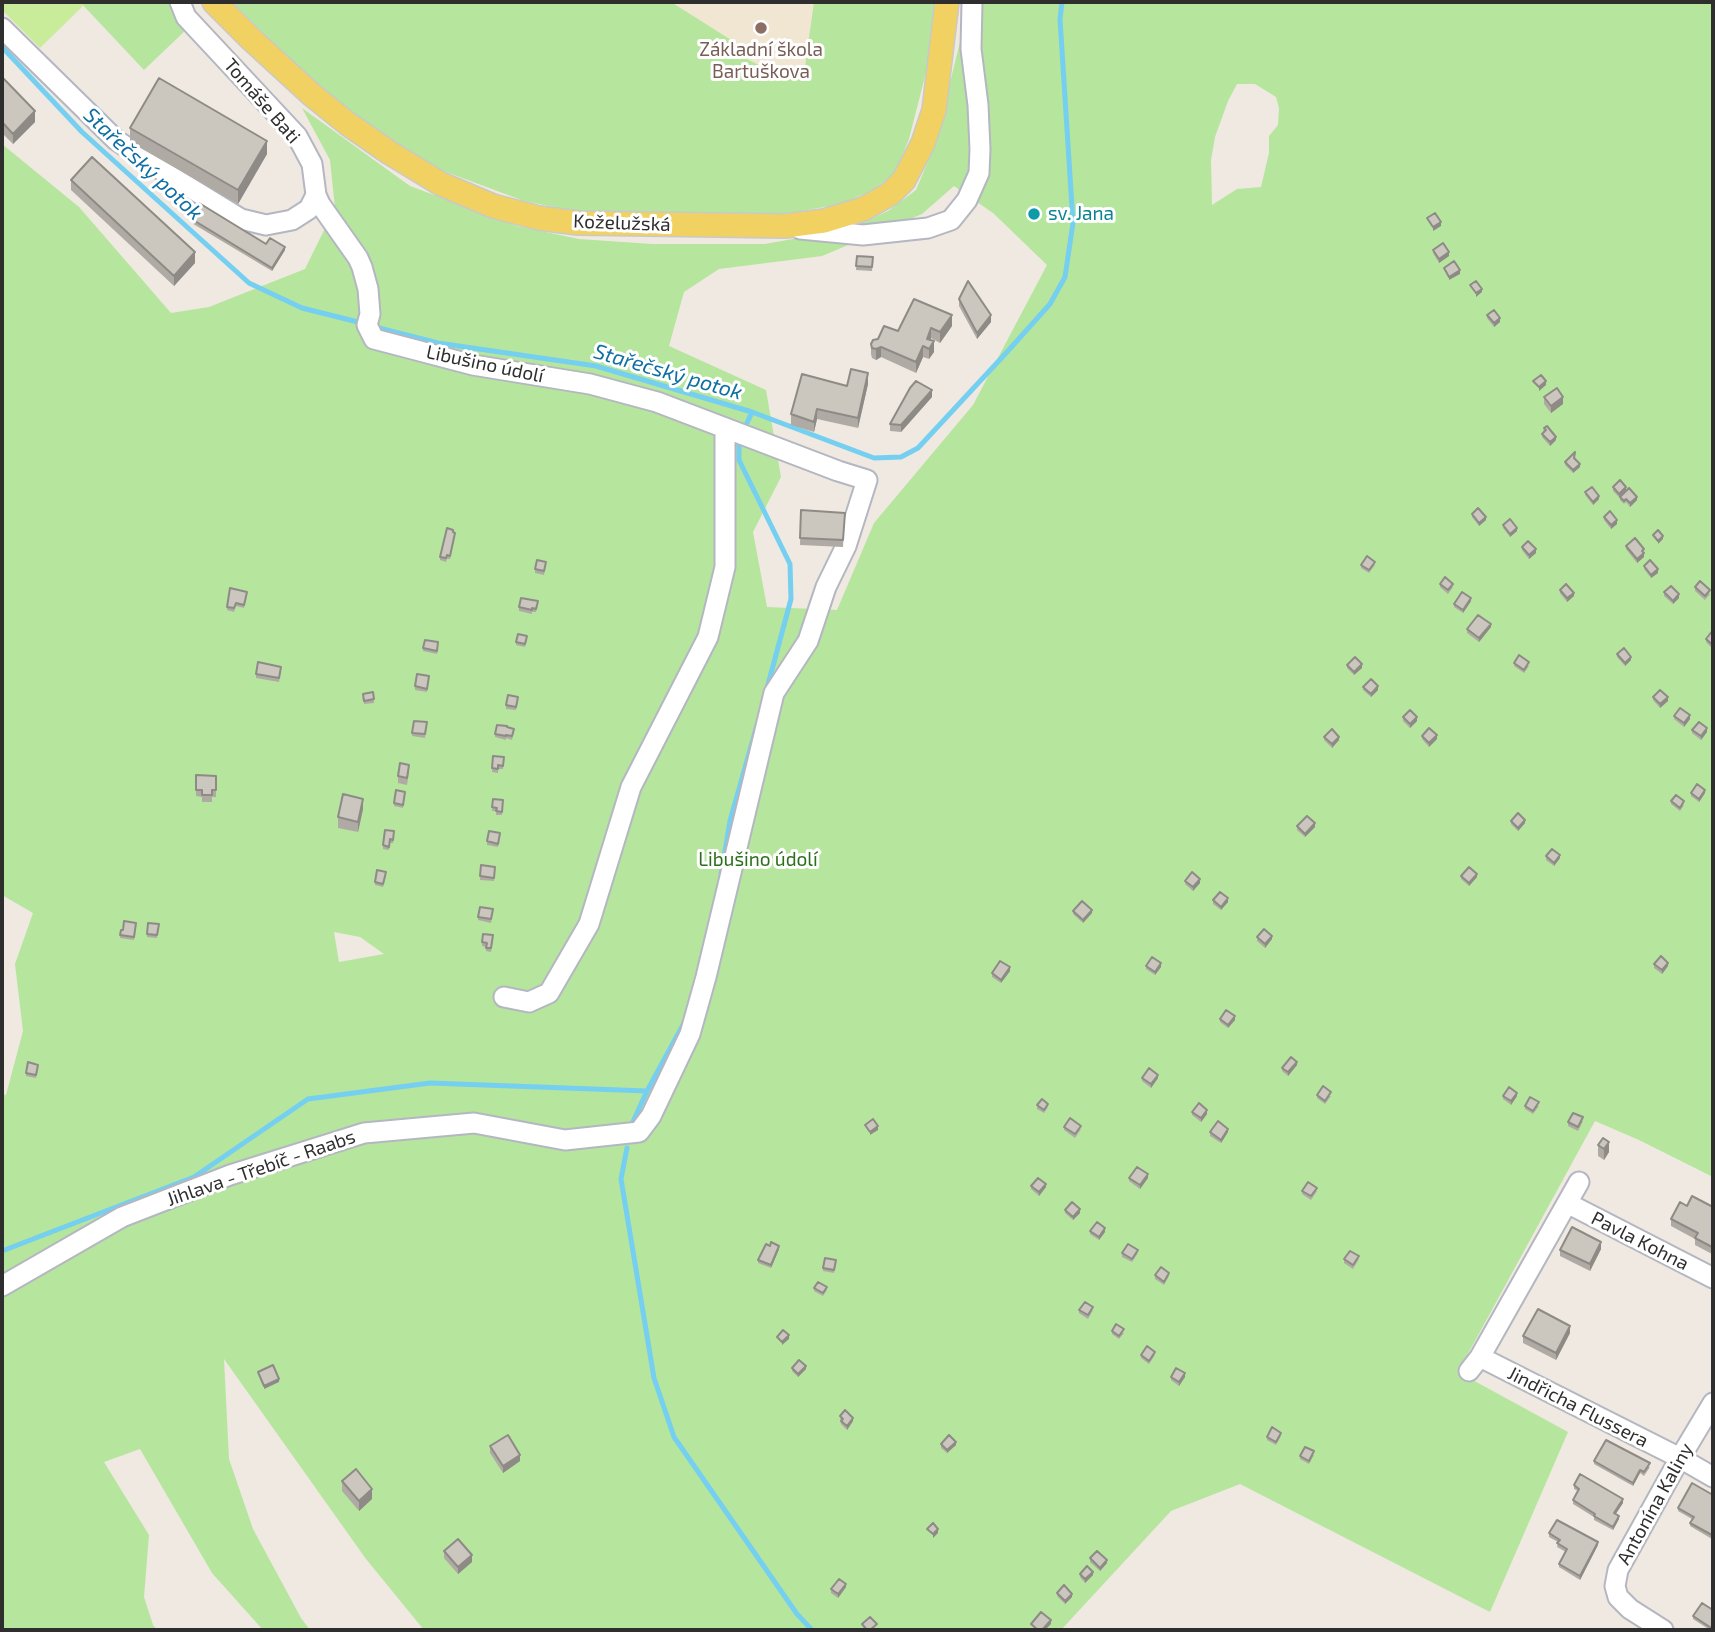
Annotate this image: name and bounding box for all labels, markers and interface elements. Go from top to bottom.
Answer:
marker: Základní škola Bartuškova [753,20,769,36]
place label: Základní škola Bartuškova [699,39,823,83]
street label: Tomáše Bati [219,54,305,148]
water label: Stařečský potok [78,103,208,225]
place label: sv. Jana [1048,203,1114,225]
marker: sv. Jana [1026,206,1042,222]
street label: Koželužská [573,210,671,236]
water label: Stařečský potok [591,339,745,405]
street label: Libušino údolí [424,340,546,388]
park label: Libušino údolí [698,849,818,871]
street label: Jihlava - Třebíč - Raabs [164,1125,358,1211]
street label: Pavla Kohna [1587,1207,1693,1275]
street label: Jindřicha Flussera [1504,1362,1652,1452]
street label: Antonína Kaliny [1612,1439,1698,1569]

